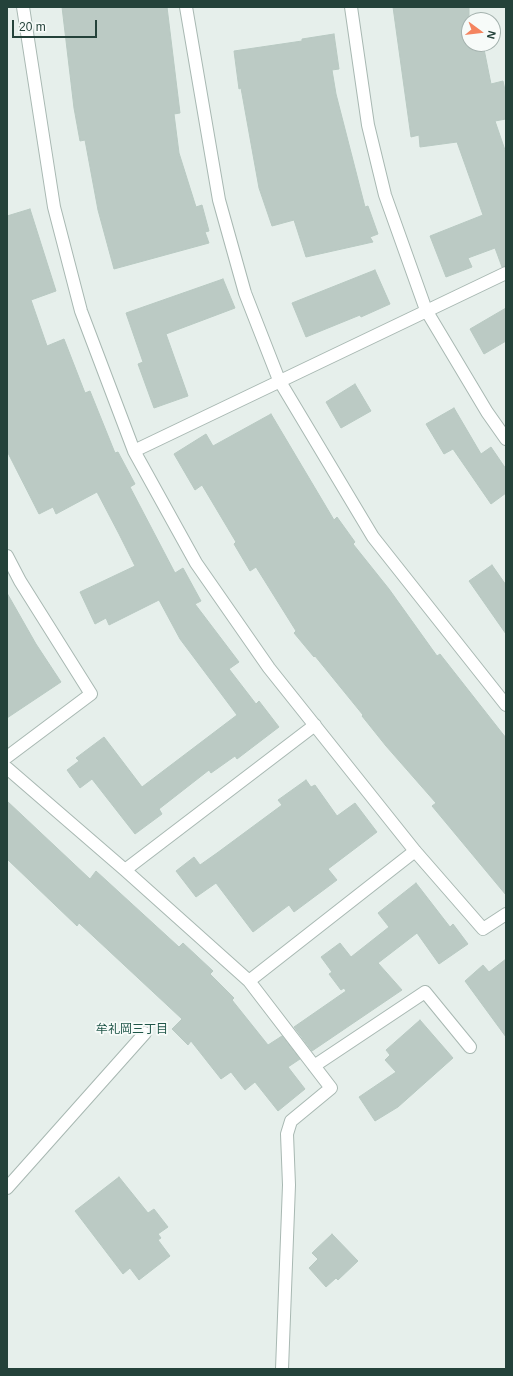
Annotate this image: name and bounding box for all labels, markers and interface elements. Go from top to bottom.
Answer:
scale bar [14,12,99,38]
north arrow [461,12,501,52]
text: 20 m [19,20,46,34]
text: N [485,29,498,40]
district label: 牟礼岡三丁目 [96,1023,168,1037]

